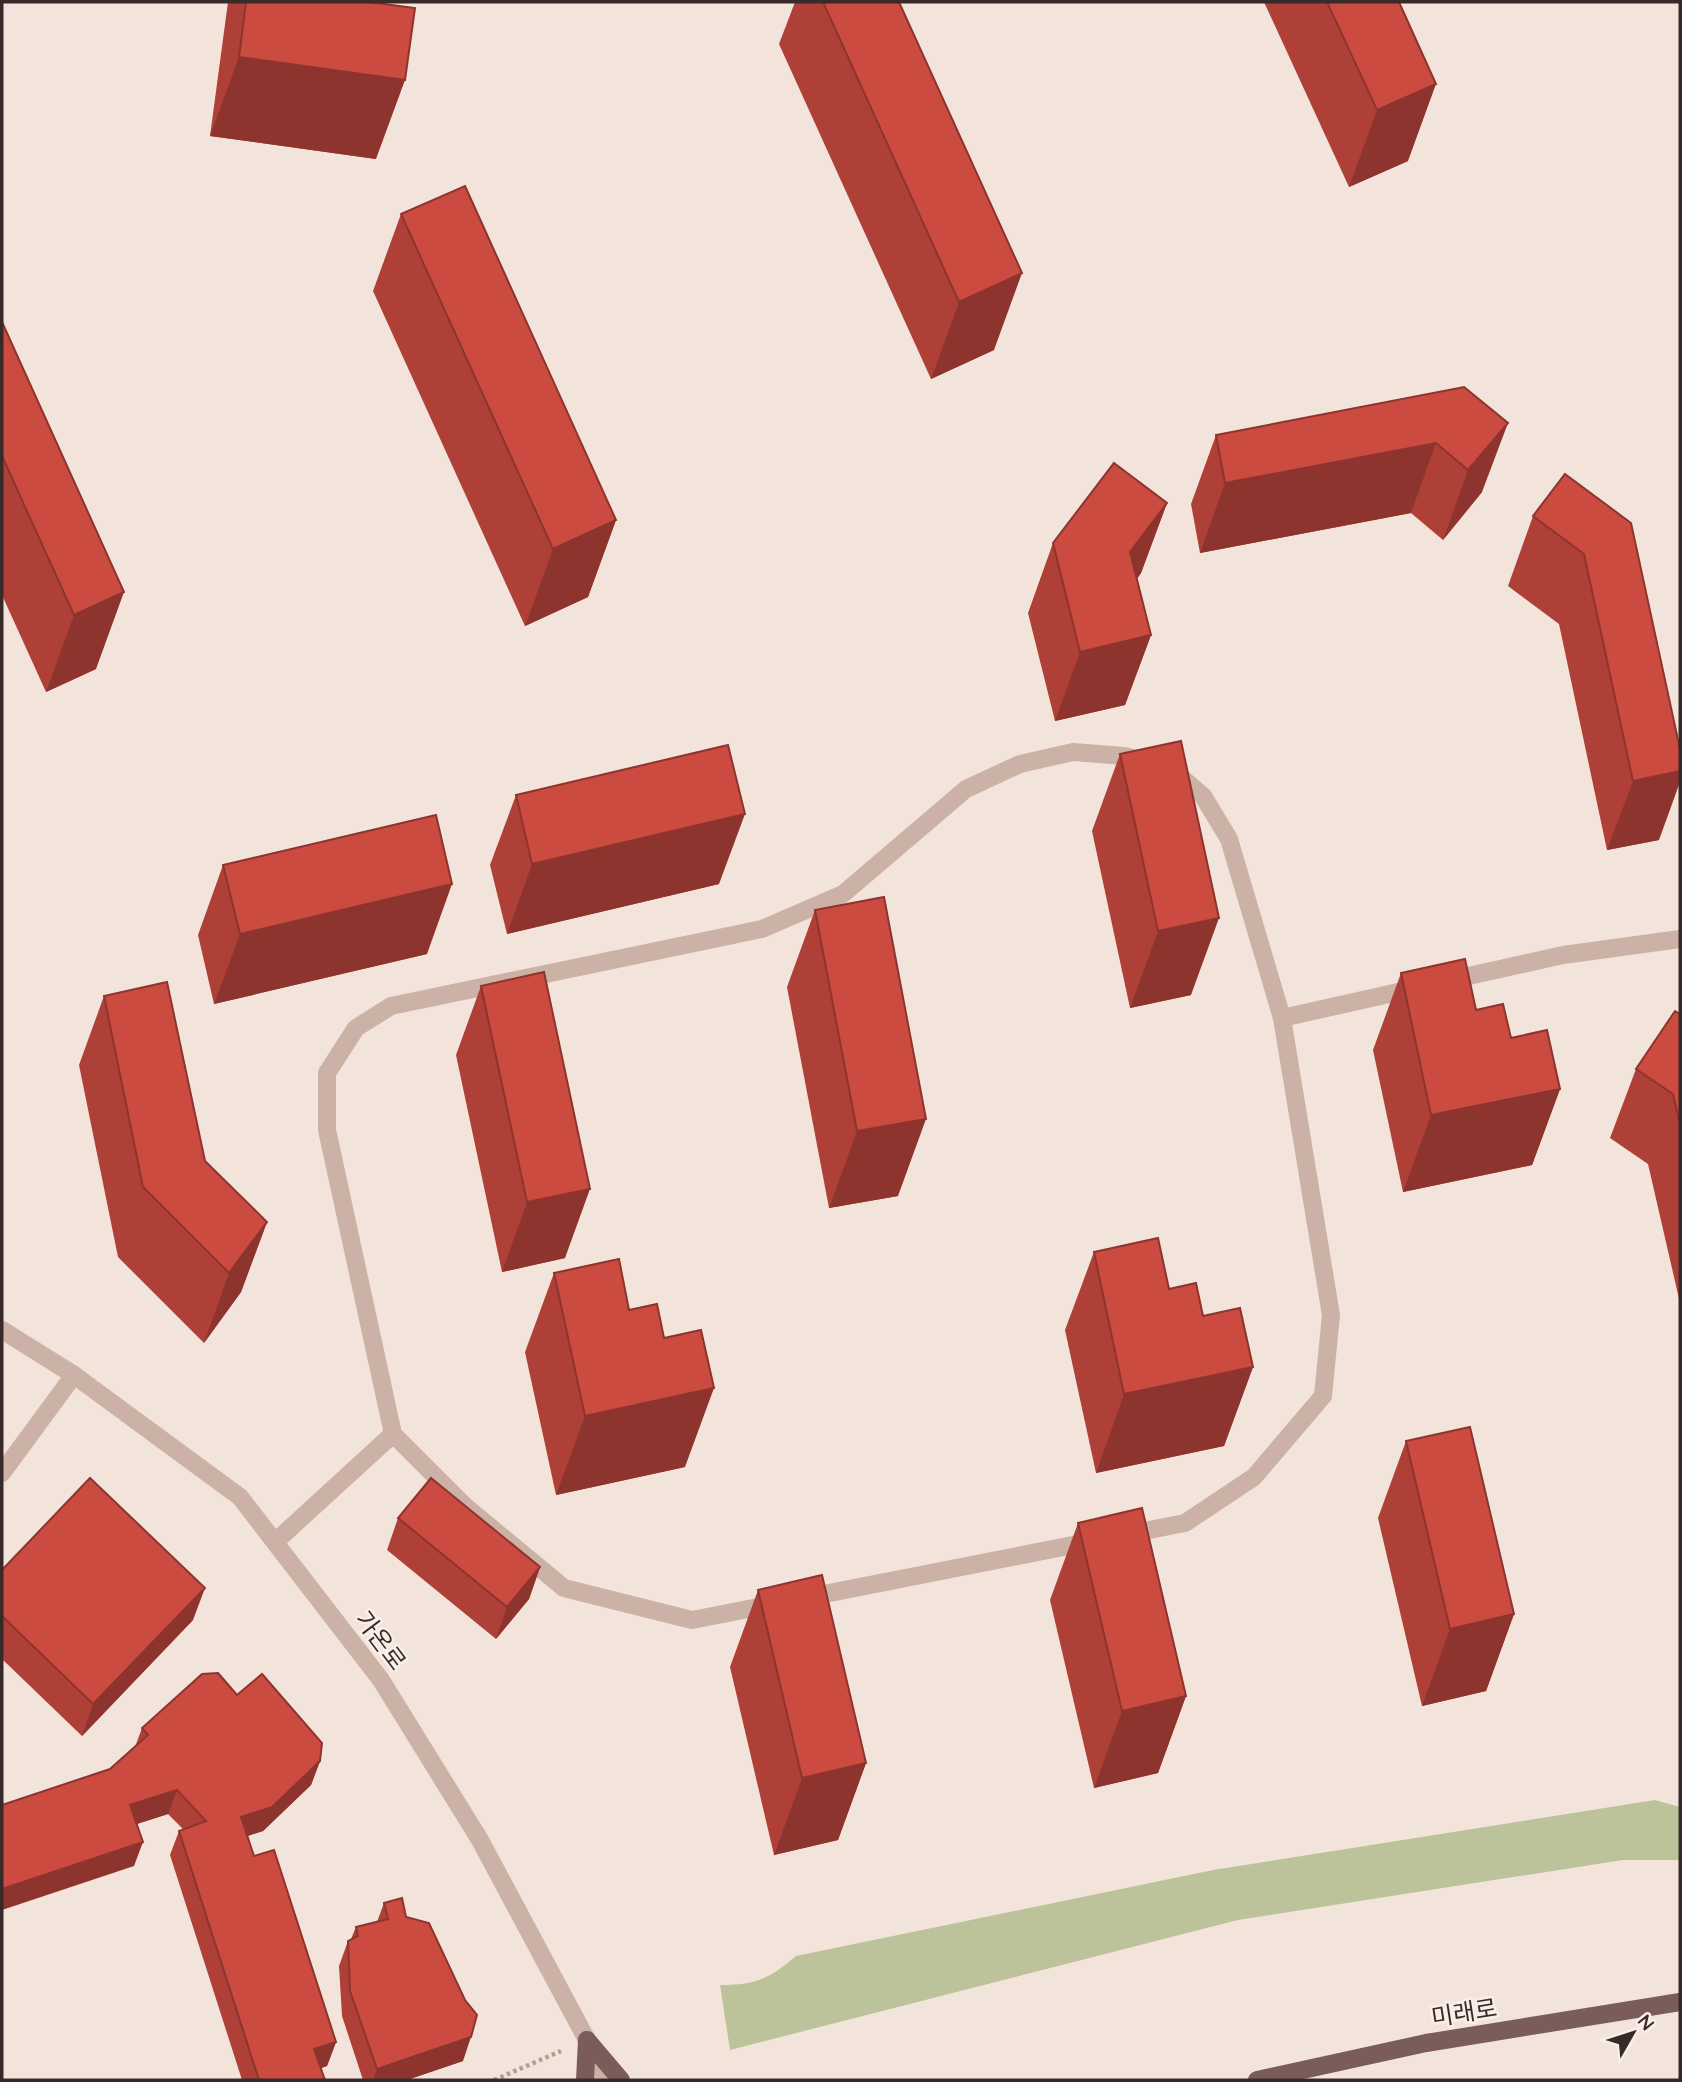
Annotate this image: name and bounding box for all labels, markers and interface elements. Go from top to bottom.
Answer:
street label: 가온로 [349,1605,413,1675]
street label: 미래로 [1429,1992,1499,2032]
north arrow [1598,1998,1668,2068]
text: N [1632,2009,1660,2035]

